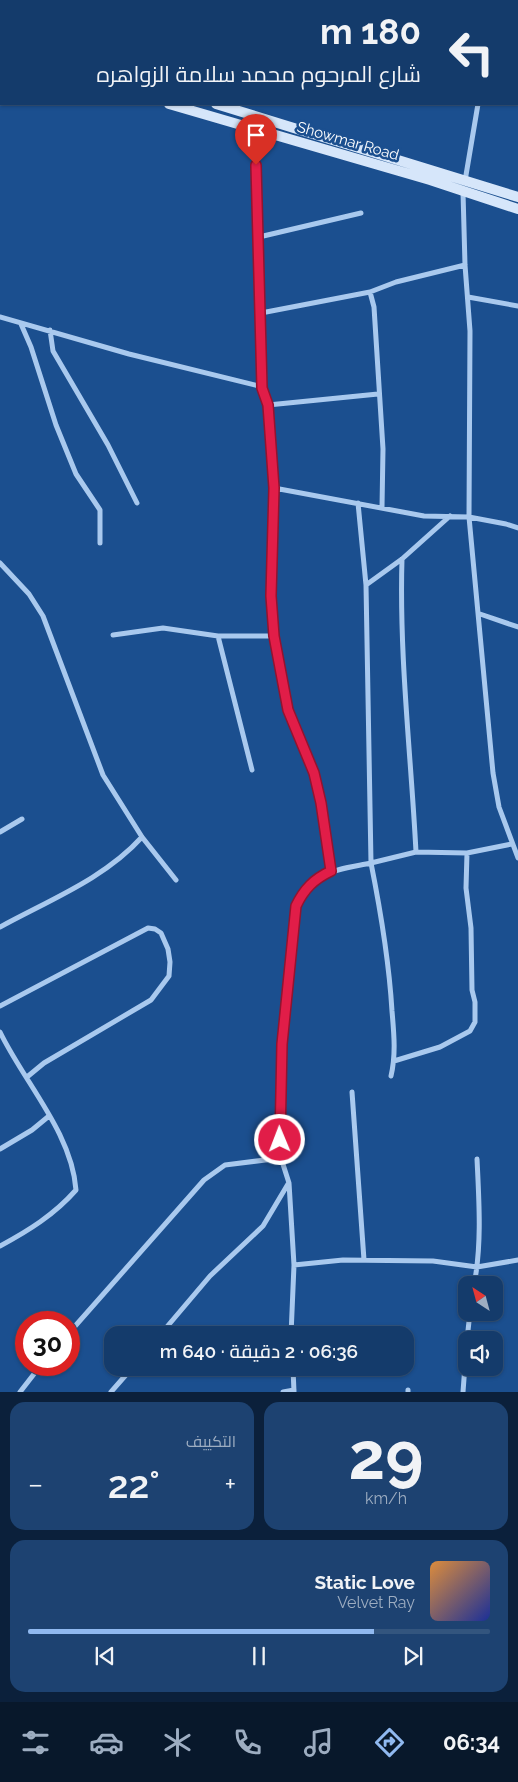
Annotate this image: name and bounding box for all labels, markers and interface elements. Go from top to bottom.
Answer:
text: 180 m [320,11,421,52]
icon: left [439,20,504,85]
text: شارع المرحوم محمد سلامة الزواهره [97,61,421,87]
pin [235,114,277,165]
street label: Showmar Road [295,118,401,164]
icon: arrive [242,121,270,149]
position arrow [253,1113,305,1165]
north arrow [458,1276,502,1321]
map controls [458,1276,503,1376]
speed limit sign: 30 [15,1311,80,1376]
button: sound [458,1331,503,1376]
text: 06:36 · 2 دقيقة · 640 m [160,1340,358,1362]
text: 29 [349,1418,423,1494]
text: التكييف [186,1432,236,1451]
text: 22° [108,1462,160,1507]
text: − [28,1468,43,1501]
text: + [224,1468,236,1501]
text: km/h [365,1489,407,1508]
text: Static Love [314,1571,415,1593]
text: Velvet Ray [337,1593,415,1612]
icon: previous [91,1642,119,1670]
icon: pause [245,1642,273,1670]
icon: next [399,1642,427,1670]
icon: filters [18,1725,53,1760]
icon: car [89,1725,124,1760]
icon: climate [160,1725,195,1760]
icon: phone [230,1725,265,1760]
icon: music [301,1725,336,1760]
icon: directions [372,1725,407,1760]
text: 06:34 [443,1729,500,1755]

